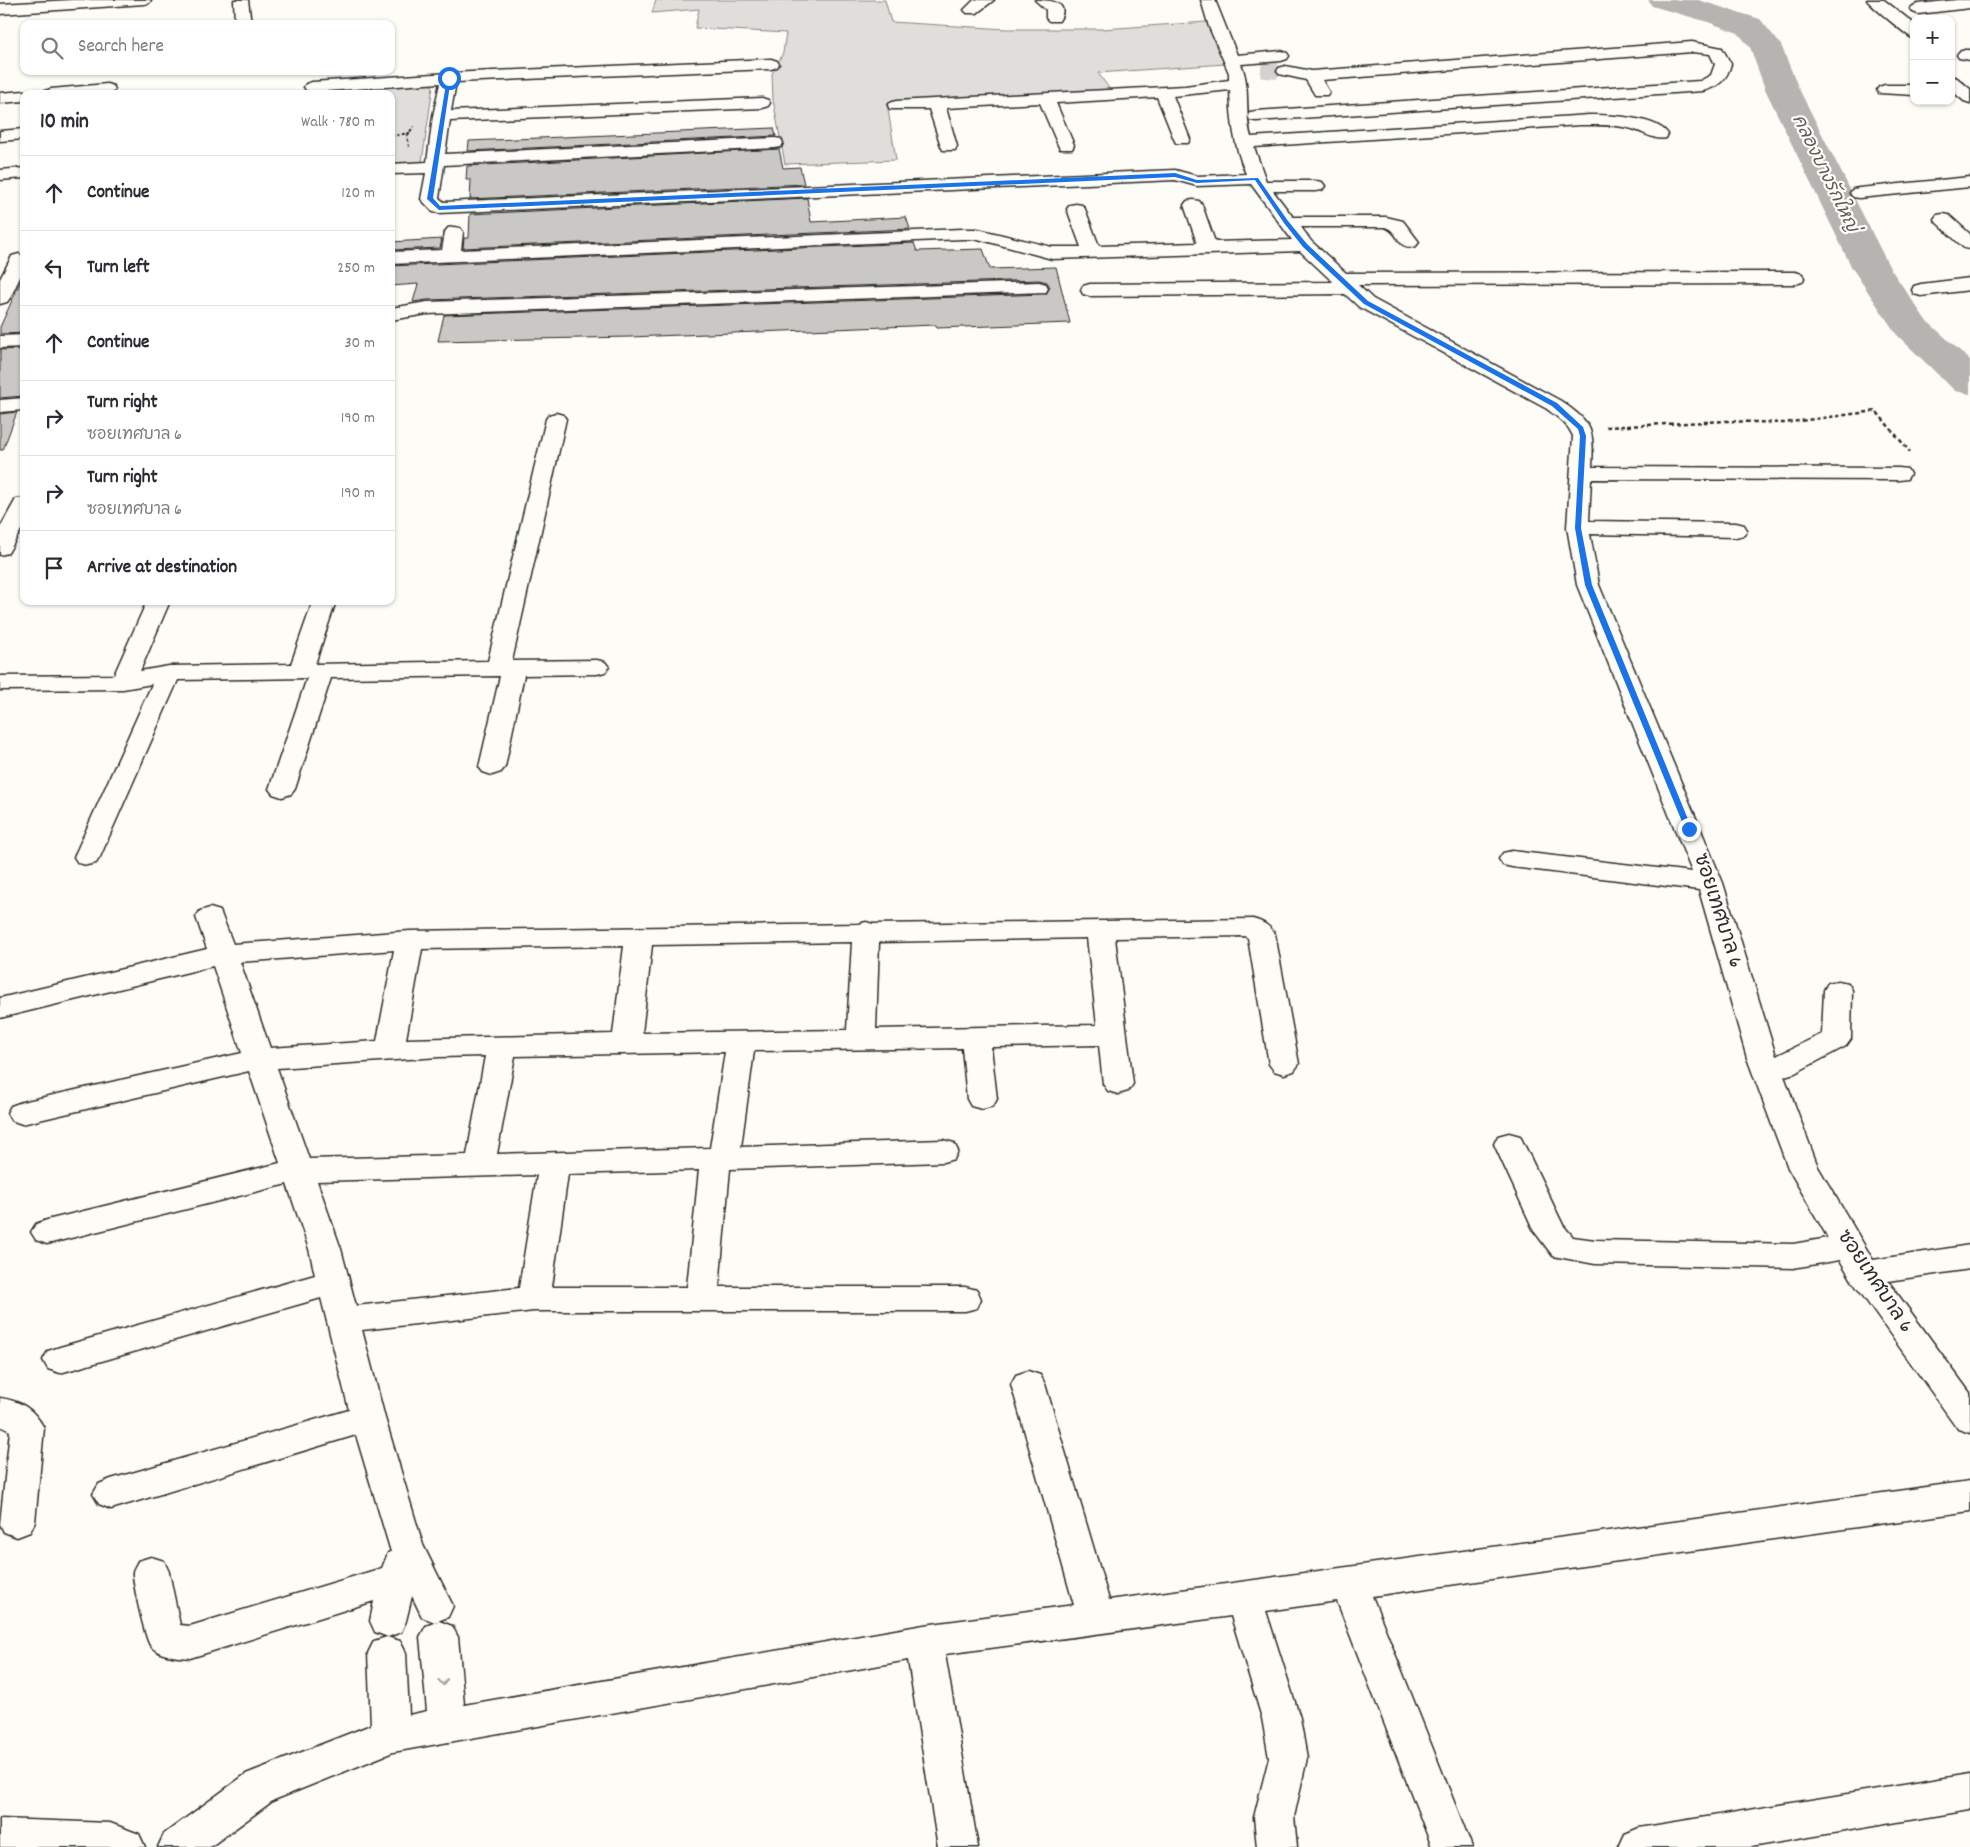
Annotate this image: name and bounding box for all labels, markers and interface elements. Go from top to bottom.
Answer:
map controls [1910,15,1955,105]
button: + [1910,15,1955,60]
search box [20,20,395,75]
icon: search [38,34,66,62]
text: Search here [78,34,164,61]
button: − [1910,60,1955,105]
route start [438,67,461,90]
text: 10 min [40,108,89,138]
water label: คลองบางรักใหญ่ [1785,110,1866,240]
text: Walk · 780 m [301,111,375,134]
icon: ahead [40,179,68,207]
text: Continue [87,180,149,207]
text: 120 m [341,182,375,205]
icon: left [40,254,68,282]
text: Turn left [87,255,150,282]
text: 250 m [337,257,375,280]
icon: ahead [40,329,68,357]
text: Continue [87,330,149,357]
text: 30 m [345,332,375,355]
text: Turn right [87,390,158,417]
icon: right [40,404,68,432]
text: 190 m [341,407,375,430]
text: ซอยเทศบาล 6 [87,424,182,447]
text: Turn right [87,465,158,492]
icon: right [40,479,68,507]
text: 190 m [341,482,375,505]
text: ซอยเทศบาล 6 [87,499,182,522]
icon: arrive [40,554,68,582]
text: Arrive at destination [87,555,237,582]
route end [1678,818,1701,841]
street label: ซอยเทศบาล 6 [1685,850,1749,972]
street label: ซอยเทศบาล 6 [1829,1225,1919,1339]
one-way arrow [437,1678,448,1686]

